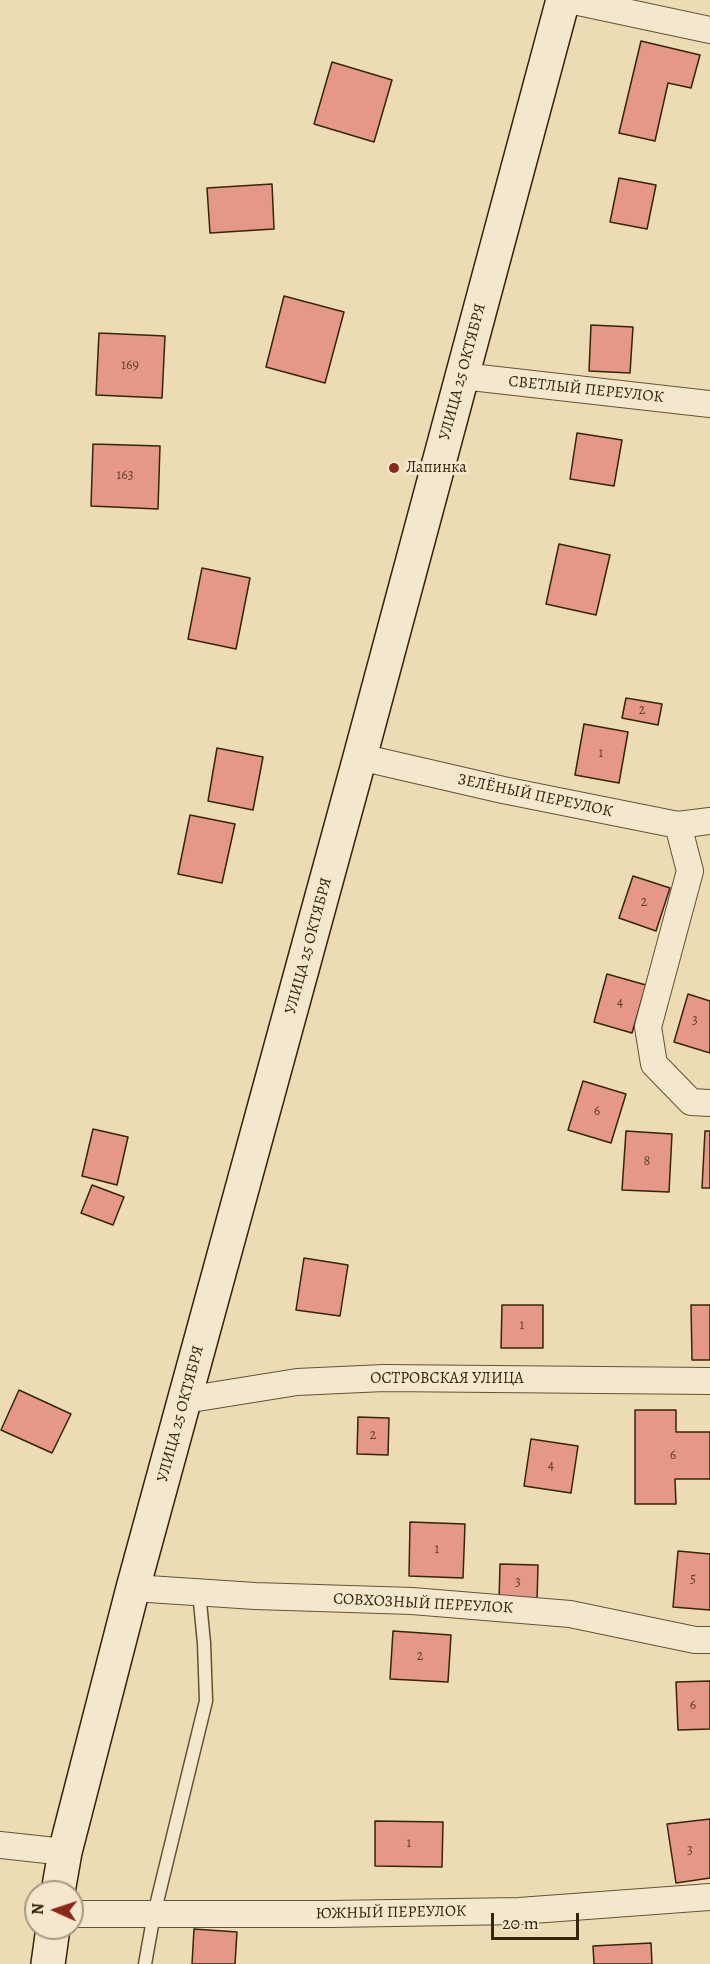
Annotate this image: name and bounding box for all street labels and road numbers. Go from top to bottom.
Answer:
street label: УЛИЦА 25 ОКТЯБРЯ [436,302,490,442]
street label: СВЕТЛЫЙ ПЕРЕУЛОК [507,372,665,408]
street label: ЗЕЛЁНЫЙ ПЕРЕУЛОК [456,770,614,822]
street label: УЛИЦА 25 ОКТЯБРЯ [282,876,336,1016]
street label: УЛИЦА 25 ОКТЯБРЯ [154,1344,208,1484]
street label: ОСТРОВСКАЯ УЛИЦА [370,1369,524,1389]
street label: СОВХОЗНЫЙ ПЕРЕУЛОК [333,1590,513,1618]
street label: ЮЖНЫЙ ПЕРЕУЛОК [316,1902,466,1924]

